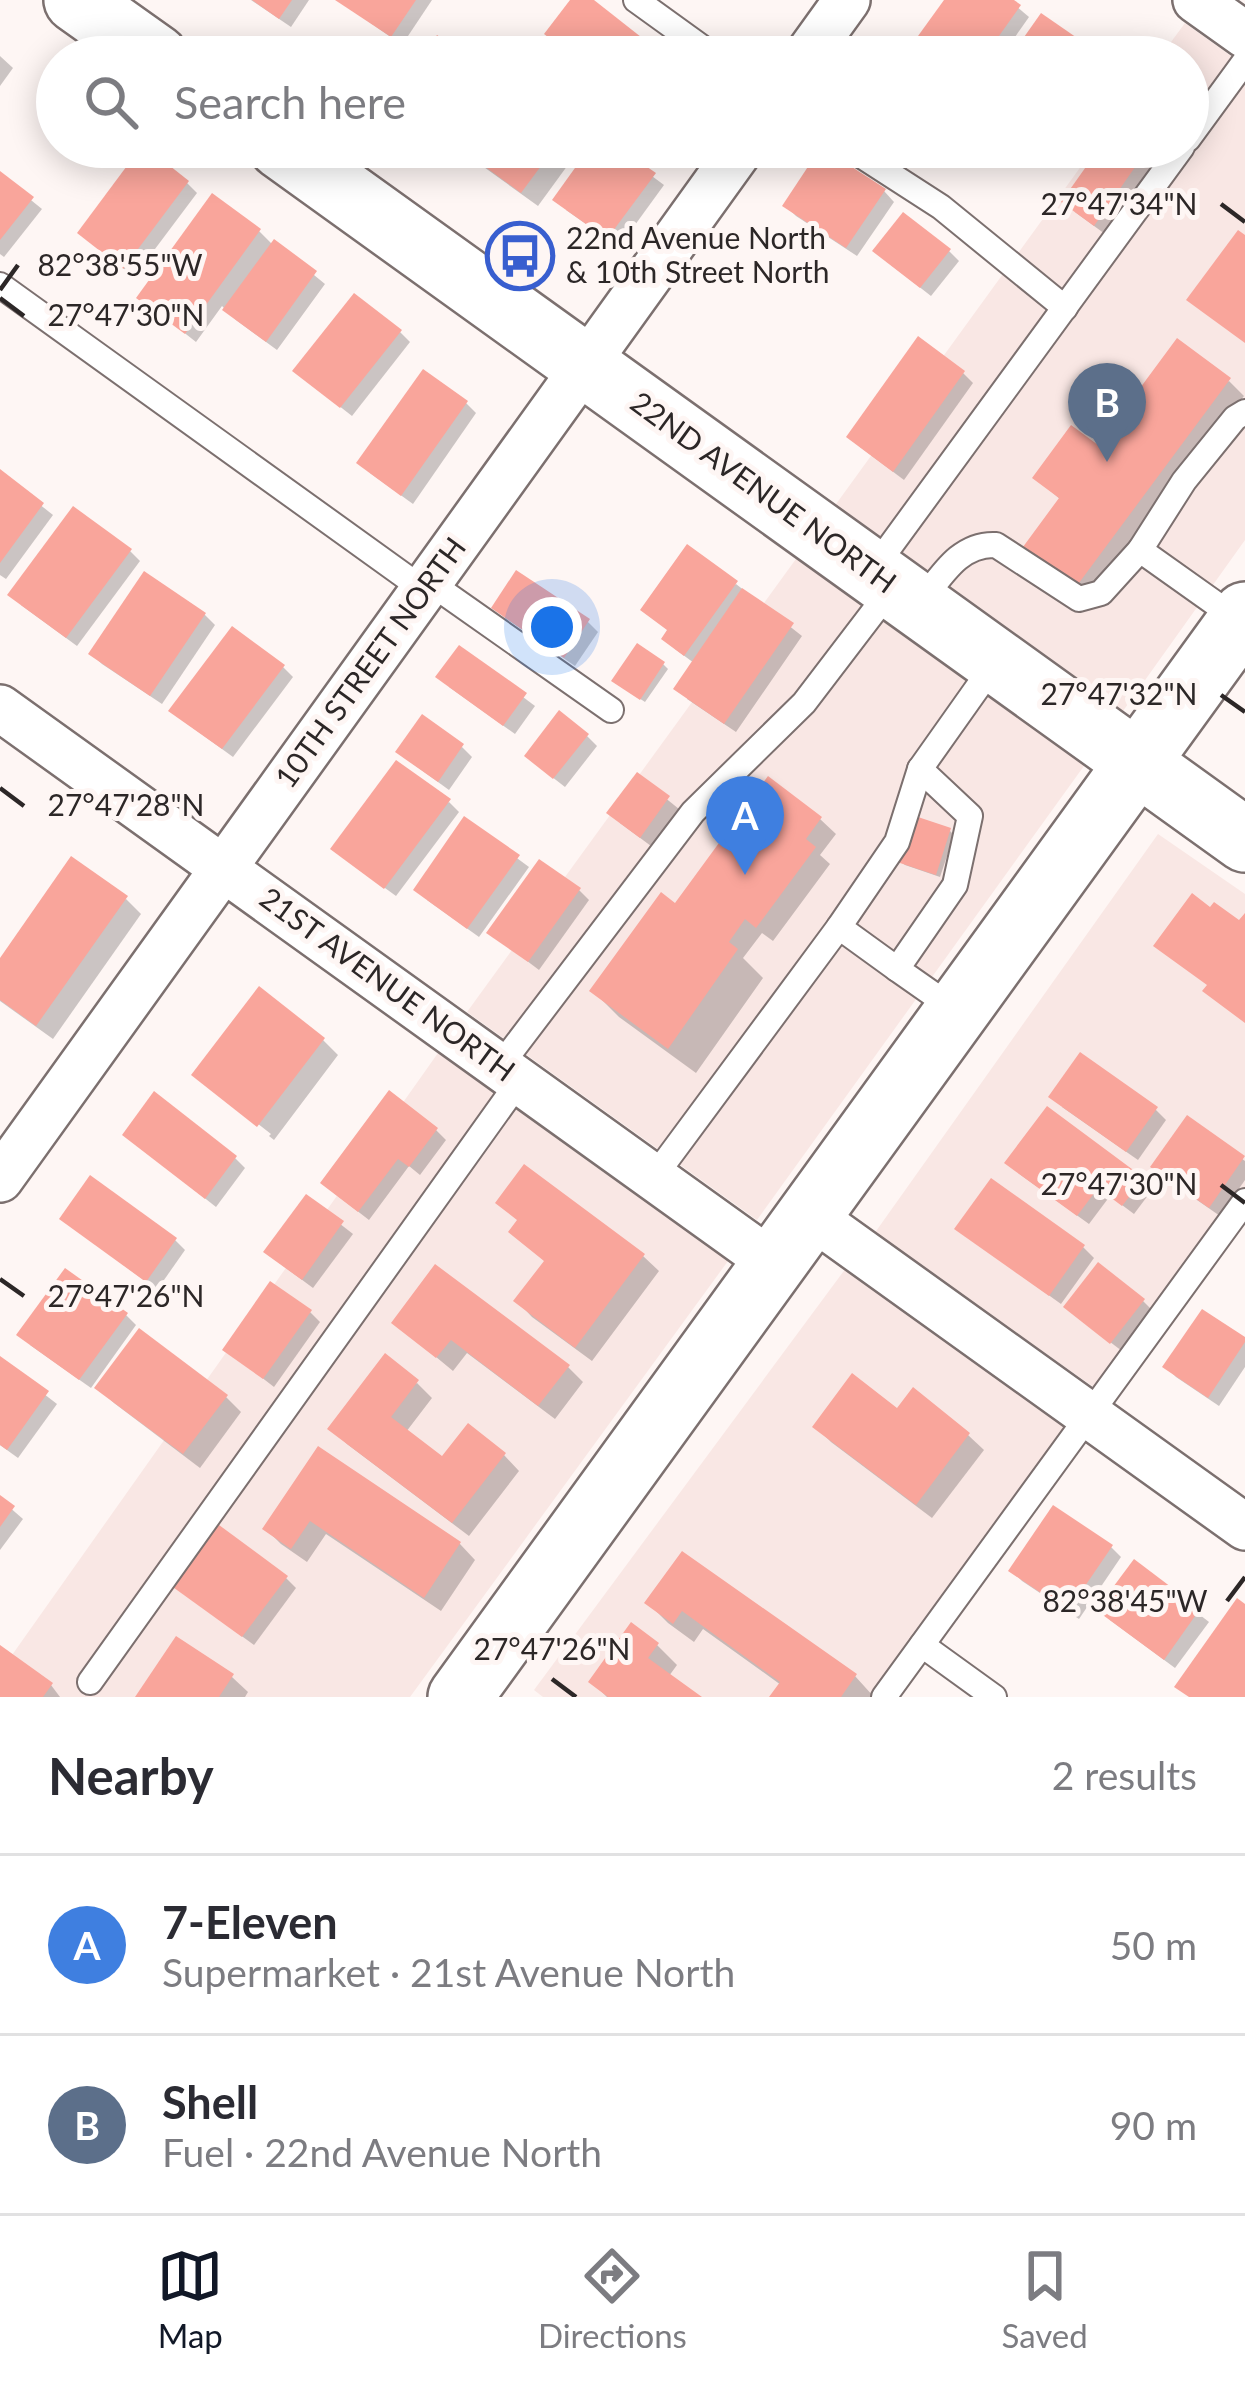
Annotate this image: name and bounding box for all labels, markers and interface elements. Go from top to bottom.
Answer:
search box [36,36,1209,168]
icon: search [78,69,144,135]
text: Search here [174,75,406,129]
text: 27°47'34"N [1041,185,1197,221]
place label: 22nd Avenue North & 10th Street North [566,219,830,289]
bus stop icon: 22nd Avenue North & 10th Street North [485,221,555,291]
text: 82°38'55"W [37,246,203,282]
text: 27°47'30"N [48,296,204,332]
pin: B [1068,363,1146,462]
street label: 22ND AVENUE NORTH [625,383,904,600]
street label: 10TH STREET NORTH [266,530,472,794]
your location [522,597,582,657]
text: 27°47'32"N [1041,675,1197,711]
pin: A [706,776,784,875]
text: 27°47'28"N [48,786,204,822]
street label: 21ST AVENUE NORTH [254,879,523,1088]
text: 27°47'30"N [1041,1165,1197,1201]
text: 27°47'26"N [48,1277,204,1313]
text: 82°38'45"W [1042,1582,1208,1618]
text: 27°47'26"N [474,1630,630,1666]
text: Nearby [48,1745,214,1806]
text: 2 results [1052,1752,1197,1798]
text: 7-Eleven [162,1895,338,1949]
text: A [73,1922,101,1968]
text: 50 m [1110,1922,1197,1968]
text: Supermarket · 21st Avenue North [162,1949,735,1995]
text: Shell [162,2075,258,2129]
text: B [74,2102,100,2148]
text: 90 m [1110,2102,1197,2148]
text: Fuel · 22nd Avenue North [162,2129,602,2175]
tab: Map [157,2243,223,2355]
tab: Directions [538,2243,687,2355]
tab: Saved [1001,2243,1088,2355]

